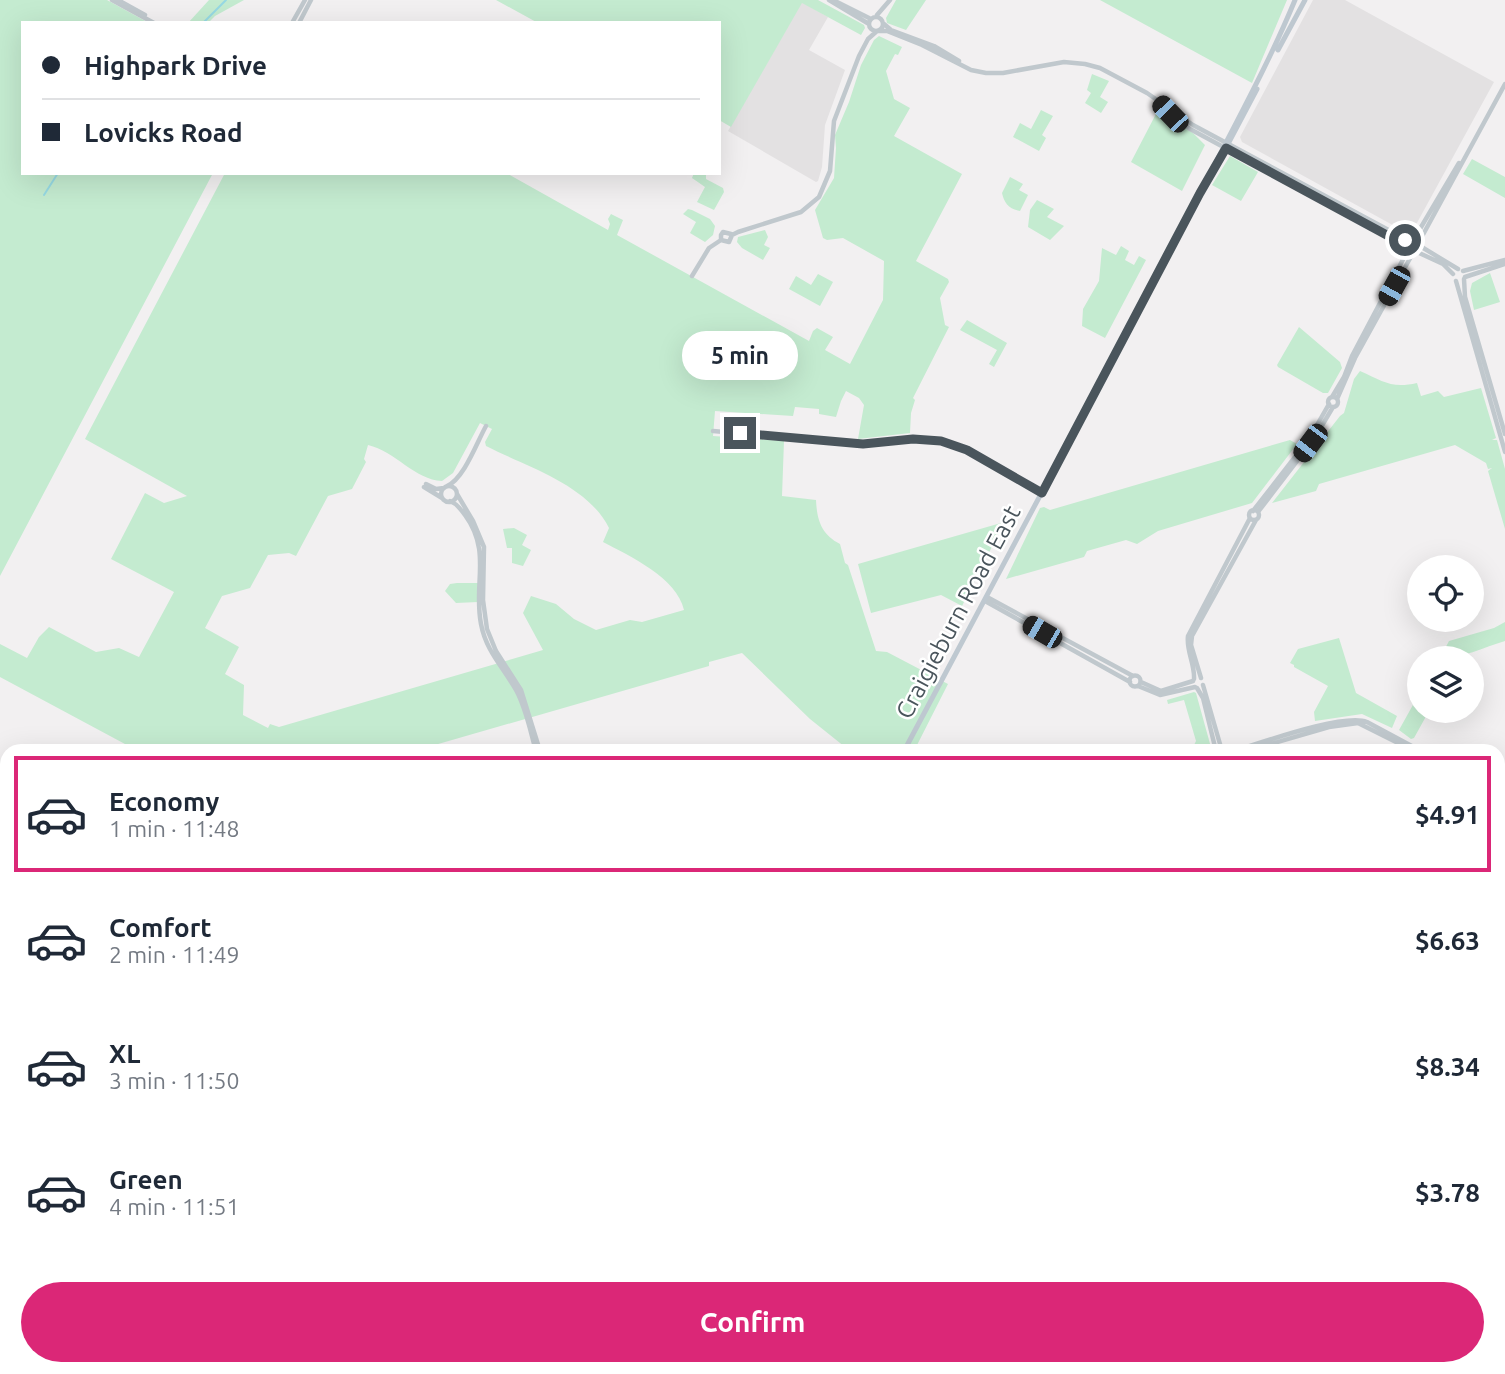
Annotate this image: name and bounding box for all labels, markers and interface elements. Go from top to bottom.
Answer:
text: Highpark Drive [84,51,267,80]
car [1148,92,1193,136]
text: Lovicks Road [84,118,242,147]
route start [1389,224,1421,256]
car [1375,263,1414,309]
callout: 5 min [682,332,798,380]
text: 5 min [711,343,769,368]
route end [724,417,756,449]
car [1289,420,1332,466]
street label: Craigieburn Road East [890,500,1026,723]
map controls [1407,555,1484,723]
button: locate [1407,555,1484,632]
car [1019,612,1066,652]
button: layers [1407,646,1484,723]
icon: car [25,783,88,846]
text: Economy [109,787,219,816]
text: $4.91 [1415,800,1480,829]
text: 1 min · 11:48 [109,816,240,841]
icon: car [25,909,88,972]
text: Comfort [109,913,212,942]
text: $6.63 [1415,926,1480,955]
text: 2 min · 11:49 [109,942,240,967]
icon: car [25,1035,88,1098]
text: XL [109,1039,140,1068]
text: $8.34 [1415,1052,1480,1081]
text: 3 min · 11:50 [109,1068,240,1093]
icon: car [25,1161,88,1224]
text: Green [109,1165,183,1194]
text: $3.78 [1415,1178,1480,1207]
text: 4 min · 11:51 [109,1194,240,1219]
button: Confirm [21,1282,1484,1362]

